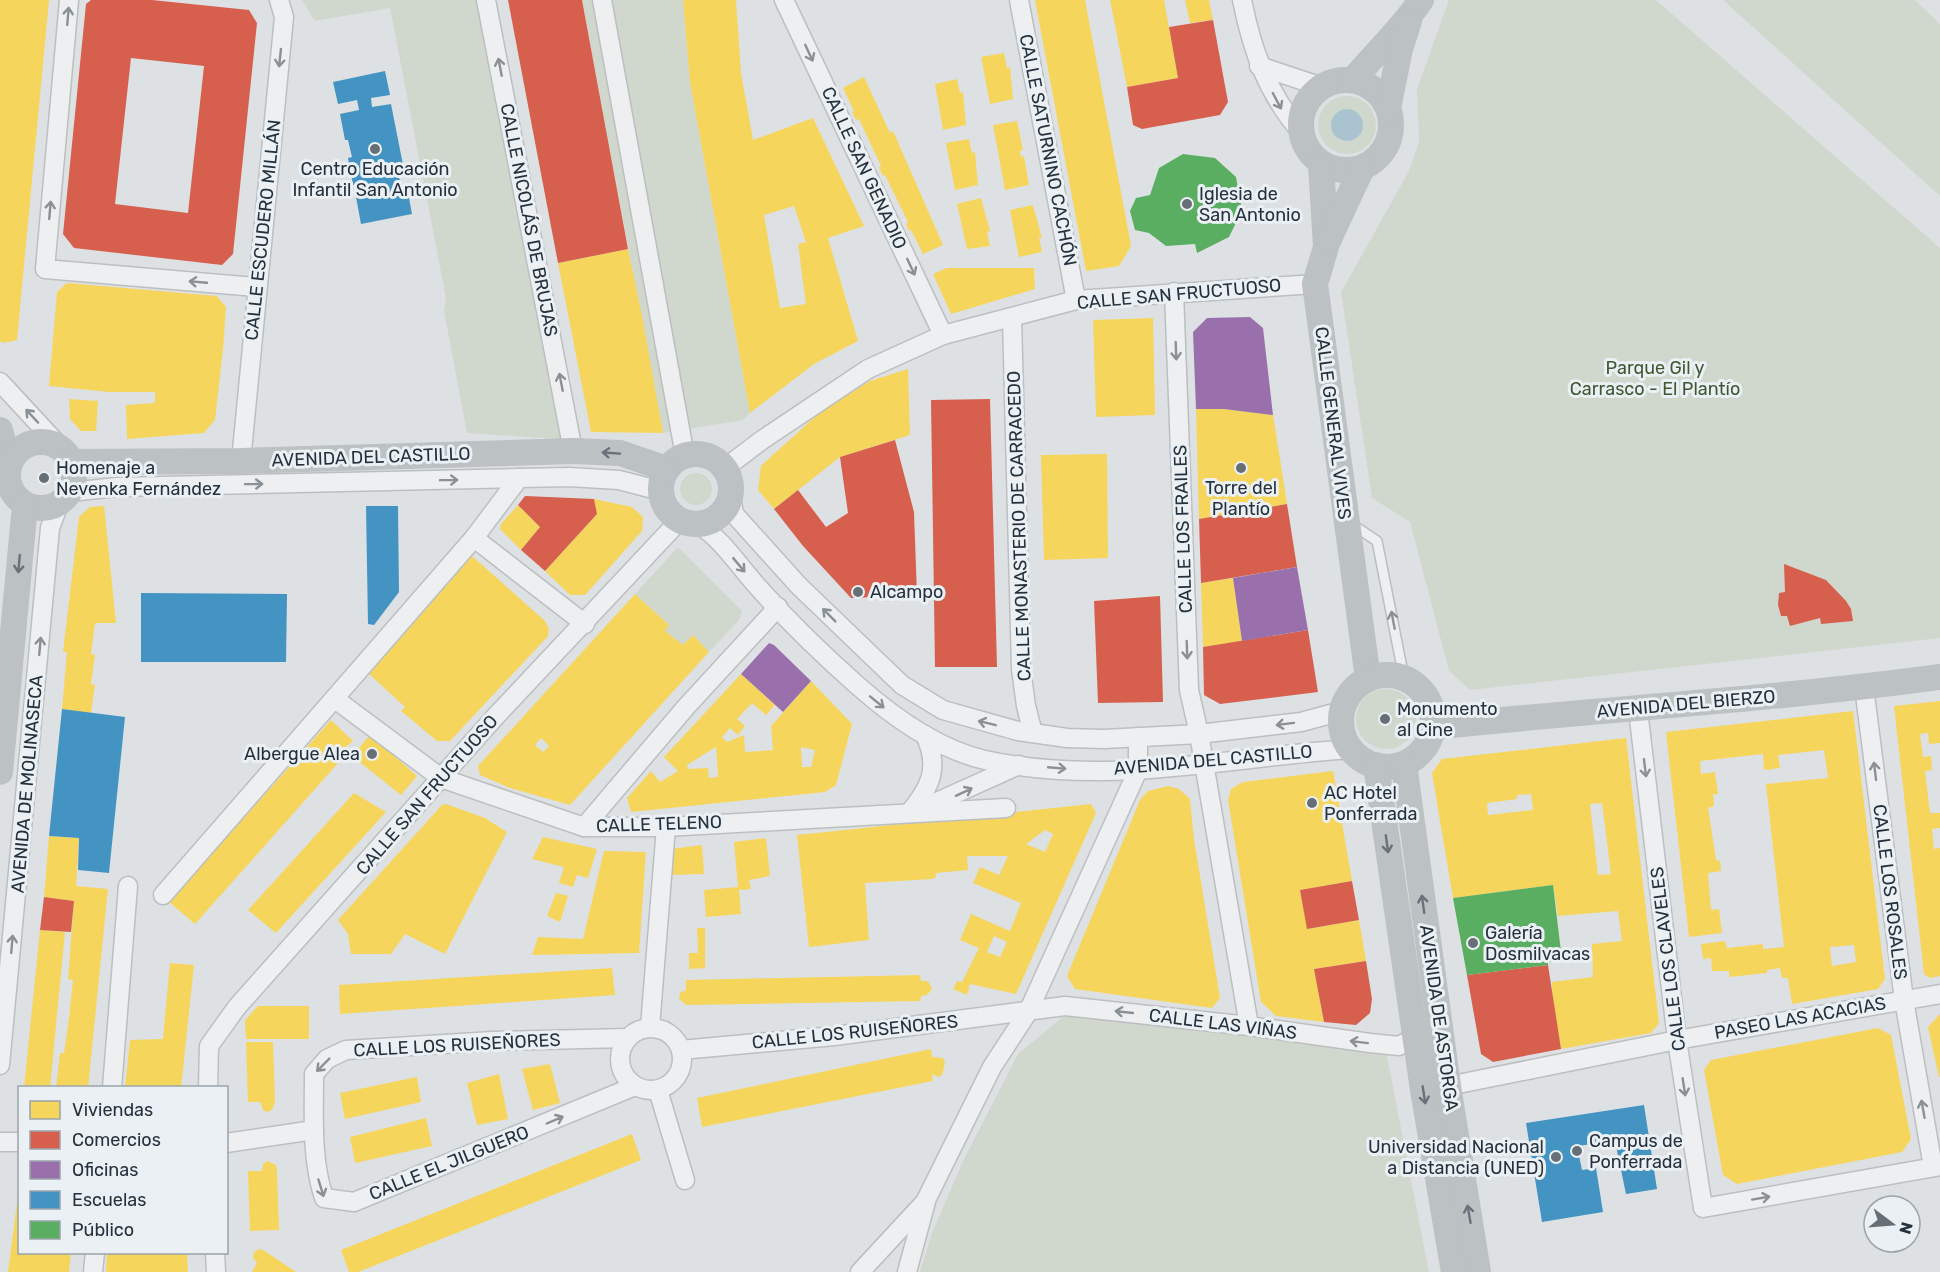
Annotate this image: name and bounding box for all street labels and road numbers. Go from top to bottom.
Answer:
street label: CALLE SATURNINO CACHÓN [1015,32,1081,268]
street label: CALLE SAN GENADIO [817,83,911,253]
street label: CALLE NICOLÁS DE BRUJAS [496,102,562,338]
street label: CALLE ESCUDERO MILLÁN [240,118,286,342]
street label: CALLE SAN FRUCTUOSO [1076,274,1282,314]
street label: CALLE GENERAL VIVES [1310,325,1356,521]
street label: CALLE MONASTERIO DE CARRACEDO [1003,370,1035,682]
street label: AVENIDA DEL CASTILLO [271,443,471,471]
street label: CALLE LOS FRAILES [1169,444,1197,614]
street label: AVENIDA DE MOLINASECA [6,674,48,894]
street label: AVENIDA DEL BIERZO [1596,685,1776,723]
street label: CALLE SAN FRUCTUOSO [351,710,503,880]
street label: AVENIDA DEL CASTILLO [1113,740,1313,780]
street label: CALLE LOS ROSALES [1868,803,1912,981]
street label: CALLE TELENO [596,811,722,837]
street label: CALLE LOS CLAVELES [1646,866,1690,1052]
street label: AVENIDA DE ASTORGA [1415,923,1463,1113]
street label: PASEO LAS ACACIAS [1712,992,1888,1044]
street label: CALLE LAS VIÑAS [1148,1004,1298,1044]
street label: CALLE LOS RUISEÑORES [751,1010,959,1054]
street label: CALLE LOS RUISEÑORES [353,1029,561,1061]
street label: CALLE EL JILGUERO [366,1121,532,1205]

